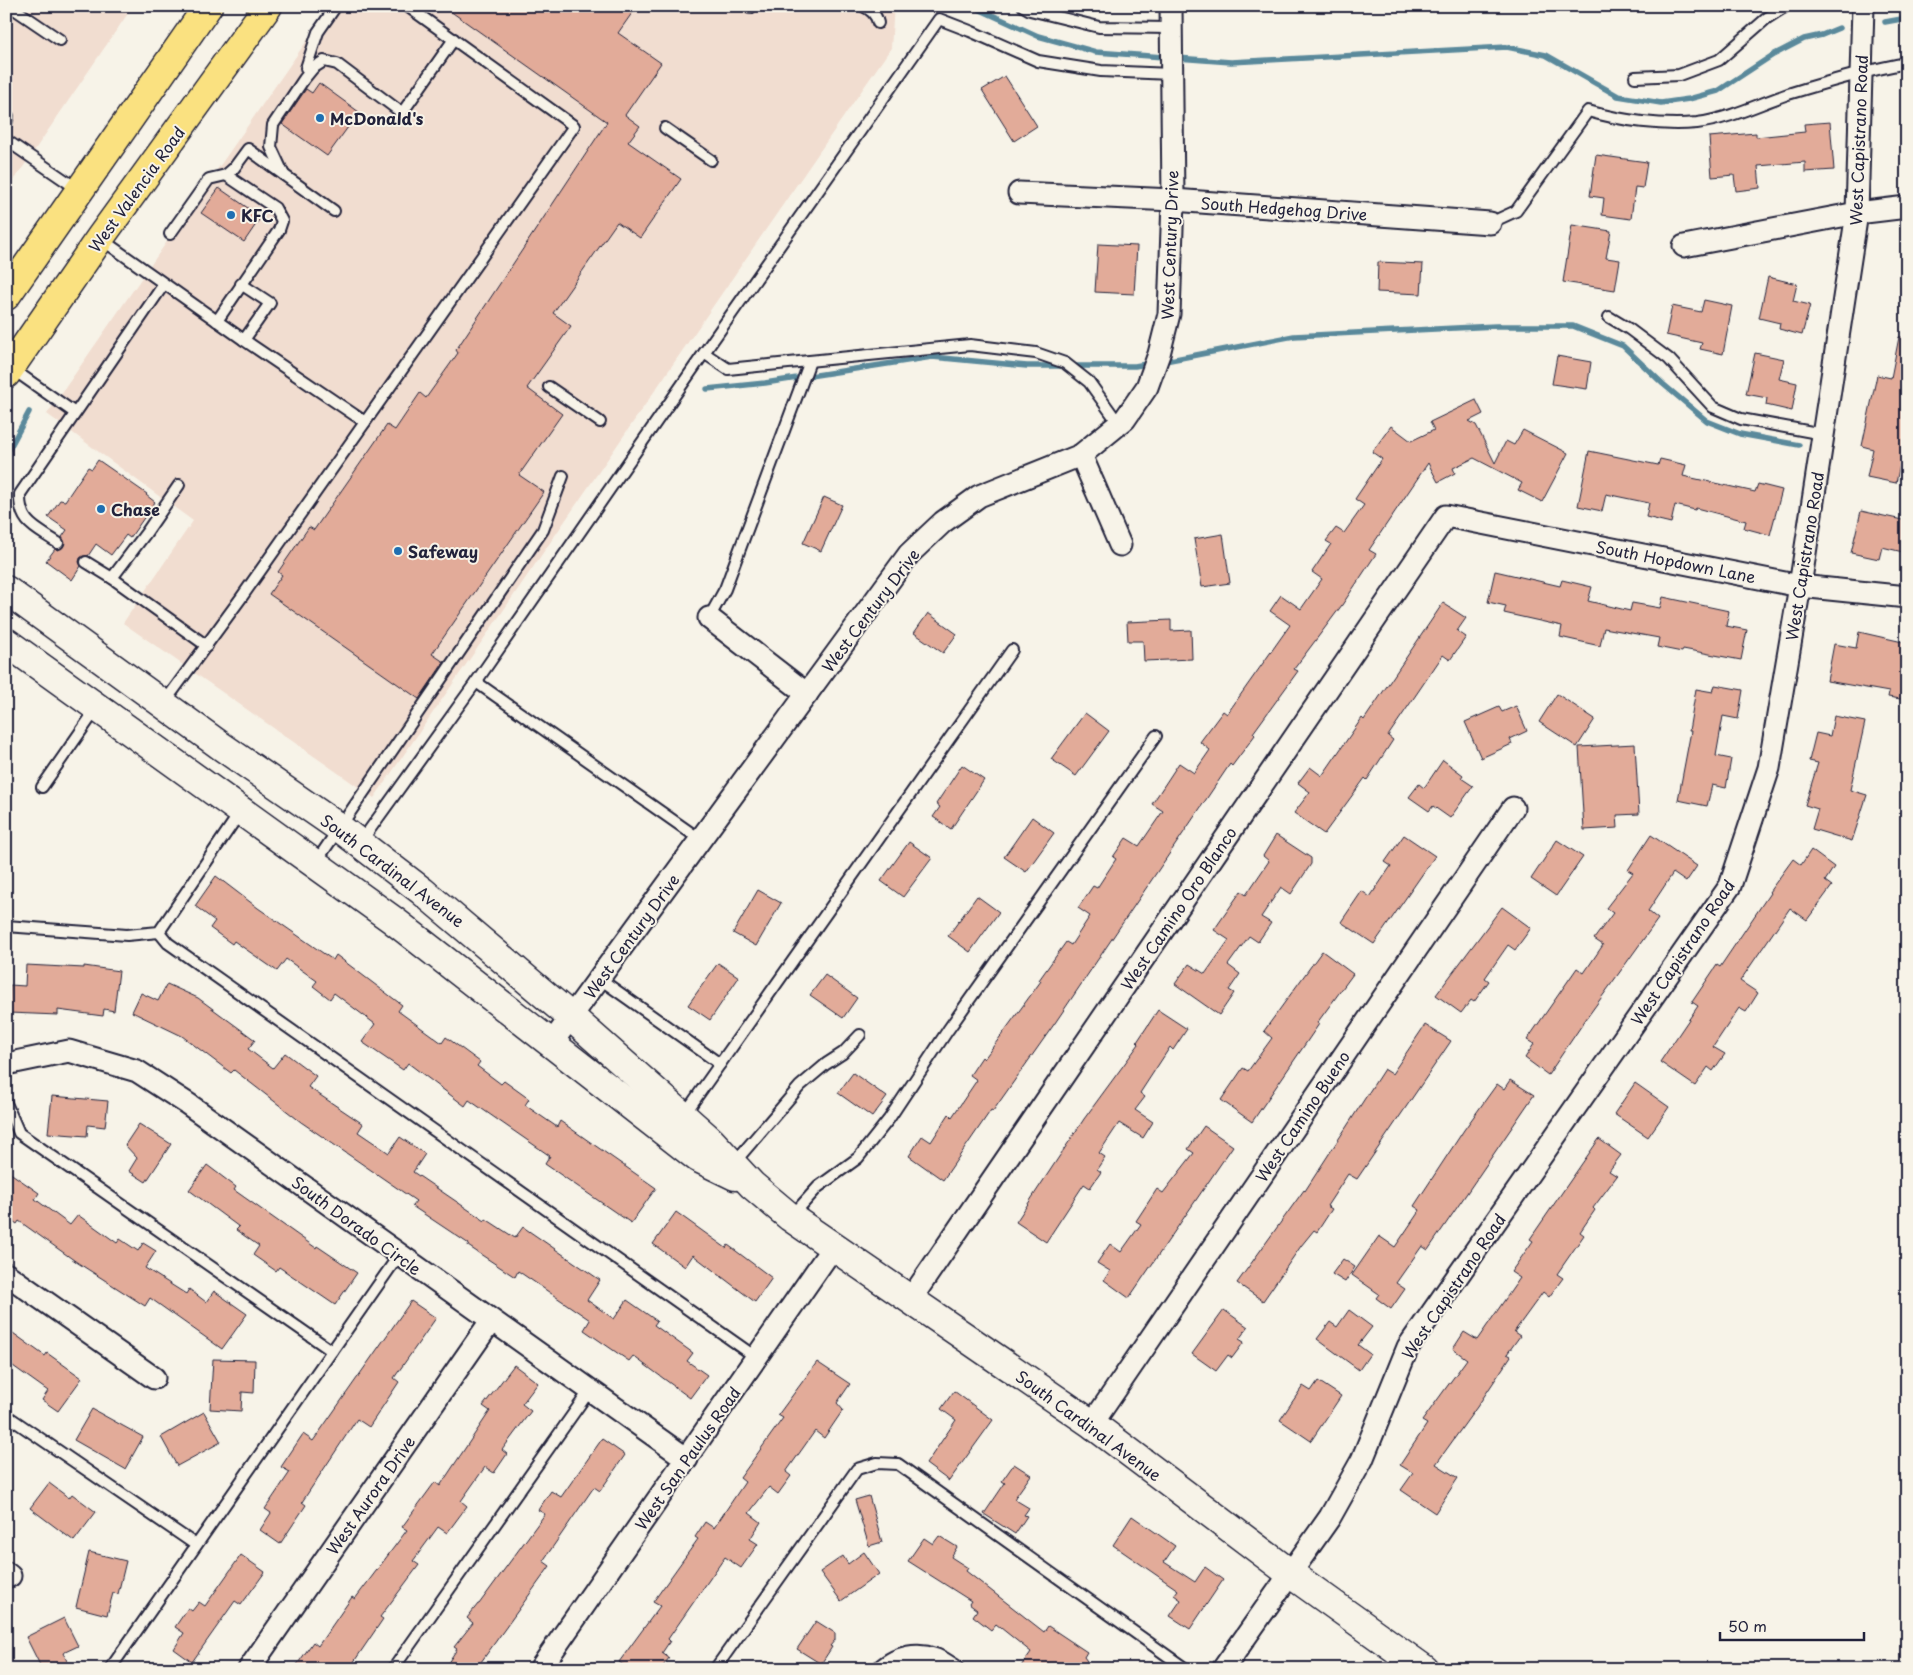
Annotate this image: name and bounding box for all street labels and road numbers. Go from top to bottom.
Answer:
street label: West Capistrano Road [1843,54,1873,226]
street label: West Valencia Road [82,121,190,257]
street label: West Century Drive [1154,170,1184,320]
street label: South Hedgehog Drive [1200,190,1368,226]
street label: West Capistrano Road [1779,470,1829,642]
street label: South Hopdown Lane [1594,534,1758,588]
street label: West Century Drive [815,543,925,677]
street label: South Cardinal Avenue [316,808,470,932]
street label: West Camino Oro Blanco [1114,821,1242,994]
street label: West Century Drive [577,868,685,1004]
street label: West Capistrano Road [1624,874,1740,1030]
street label: West Camino Bueno [1249,1045,1355,1186]
street label: South Dorado Circle [287,1170,427,1280]
street label: West Capistrano Road [1395,1208,1511,1364]
street label: South Cardinal Avenue [1011,1364,1167,1486]
street label: West San Paulus Road [628,1381,746,1535]
street label: West Aurora Drive [320,1431,420,1559]

